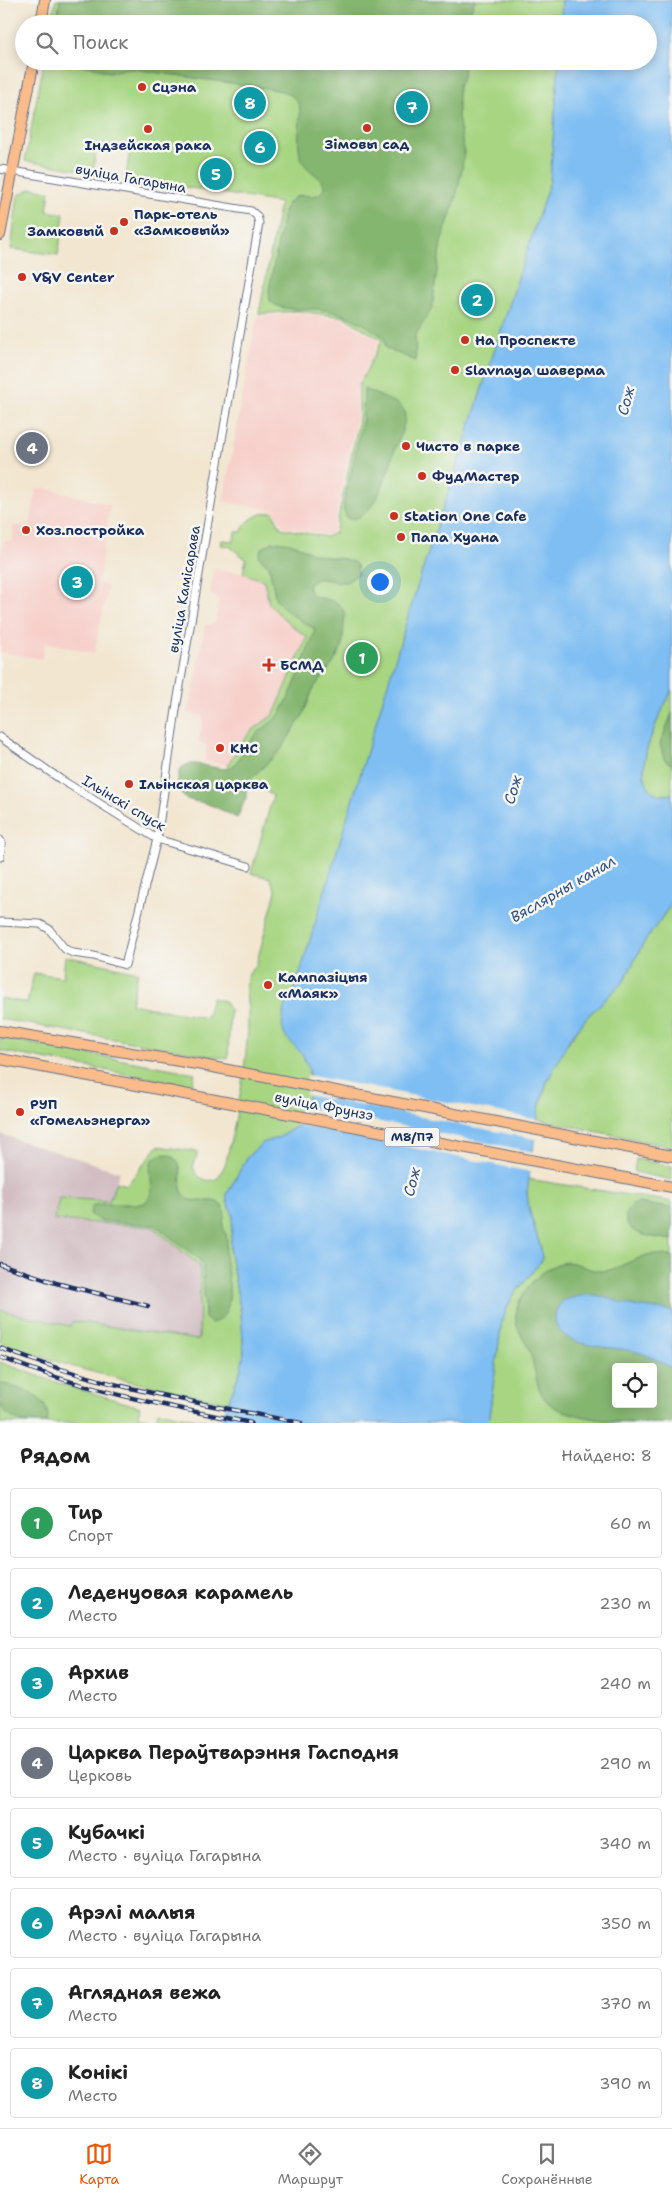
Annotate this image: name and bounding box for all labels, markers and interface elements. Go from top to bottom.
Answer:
search box [15,15,657,70]
icon: search [33,29,61,57]
text: Поиск [73,30,128,55]
place label: Сцэна [152,78,197,96]
marker: Сцэна [136,81,148,93]
pin: 8 [234,84,266,122]
pin: 7 [396,88,428,126]
marker: Зімовы сад [361,122,373,134]
marker: Індзейская рака [142,123,154,135]
pin: 6 [244,128,276,166]
place label: Зімовы сад [325,135,409,153]
place label: Індзейская рака [84,136,212,154]
pin: 5 [200,155,232,193]
street label: вуліца Гагарына [74,159,188,197]
place label: Парк-отель «Замковый» [134,205,230,239]
marker: Парк-отель «Замковый» [118,216,130,228]
place label: Замковый [28,222,104,240]
marker: Замковый [108,225,120,237]
place label: V&V Center [32,268,115,286]
marker: V&V Center [16,271,28,283]
pin: 2 [461,281,493,319]
place label: На Проспекте [475,331,576,349]
marker: На Проспекте [459,334,471,346]
place label: Slavnaya шаверма [465,361,606,379]
marker: Slavnaya шаверма [449,364,461,376]
water label: Сож [613,384,639,417]
pin: 4 [16,429,48,467]
place label: Чисто в парке [416,437,520,455]
marker: Чисто в парке [400,440,412,452]
place label: ФудМастер [432,467,519,485]
marker: ФудМастер [416,470,428,482]
place label: Station One Cafe [404,507,527,525]
marker: Station One Cafe [388,510,400,522]
place label: Хоз.постройка [36,521,145,539]
street label: вуліца Камісарава [164,523,204,654]
marker: Хоз.постройка [20,524,32,536]
place label: Папа Хуана [411,528,499,546]
marker: Папа Хуана [395,531,407,543]
pin: 3 [61,563,93,601]
your location [367,569,393,595]
pin: 1 [346,639,378,677]
place label: БСМД [280,656,324,674]
marker: БСМД [262,658,276,672]
place label: КНС [230,739,258,757]
marker: КНС [214,742,226,754]
street label: Ільінскі спуск [79,771,169,835]
water label: Сож [499,772,527,807]
place label: Ільінская царква [139,775,269,793]
marker: Ільінская царква [123,778,135,790]
water label: Вяслярны канал [507,851,619,927]
place label: Кампазіцыя «Маяк» [278,968,367,1002]
marker: Кампазіцыя «Маяк» [262,979,274,991]
street label: вуліца Фрунзэ [273,1088,375,1124]
place label: РУП «Гомельэнерга» [30,1095,151,1129]
marker: РУП «Гомельэнерга» [14,1106,26,1118]
road number: М8/П7 [384,1128,440,1146]
water label: Сож [399,1165,425,1198]
map controls [612,1363,657,1408]
button: locate [612,1363,657,1408]
text: Рядом [20,1442,90,1470]
text: Найдено: 8 [561,1445,652,1466]
text: Тир [68,1500,103,1525]
text: 1 [33,1513,41,1534]
text: 60 m [610,1513,651,1534]
text: Спорт [68,1525,113,1546]
text: Леденуовая карамель [68,1580,293,1605]
text: 2 [31,1593,43,1614]
text: 230 m [599,1593,651,1614]
text: Место [68,1605,118,1626]
text: Архив [68,1660,129,1685]
text: 3 [31,1673,43,1694]
text: 240 m [599,1673,651,1694]
text: Место [68,1685,118,1706]
text: Царква Пераўтварэння Гасподня [68,1740,399,1765]
text: 4 [31,1753,43,1774]
text: 290 m [599,1753,651,1774]
text: Церковь [68,1765,132,1786]
text: Кубачкі [68,1820,145,1845]
text: 5 [32,1833,42,1854]
text: 340 m [599,1833,651,1854]
text: Место · вуліца Гагарына [68,1845,261,1866]
text: Арэлі малыя [68,1900,195,1925]
text: 6 [31,1913,43,1934]
text: 350 m [600,1913,651,1934]
text: Место · вуліца Гагарына [68,1925,261,1946]
text: Аглядная вежа [68,1980,221,2005]
text: 7 [31,1993,43,2014]
text: 370 m [600,1993,651,2014]
text: Место [68,2005,118,2026]
text: Конікі [68,2060,128,2085]
text: 8 [31,2073,43,2094]
text: 390 m [599,2073,651,2094]
text: Место [68,2085,118,2106]
tab: Карта [79,2140,119,2188]
tab: Маршрут [278,2140,343,2188]
tab: Сохранённые [501,2140,593,2188]

